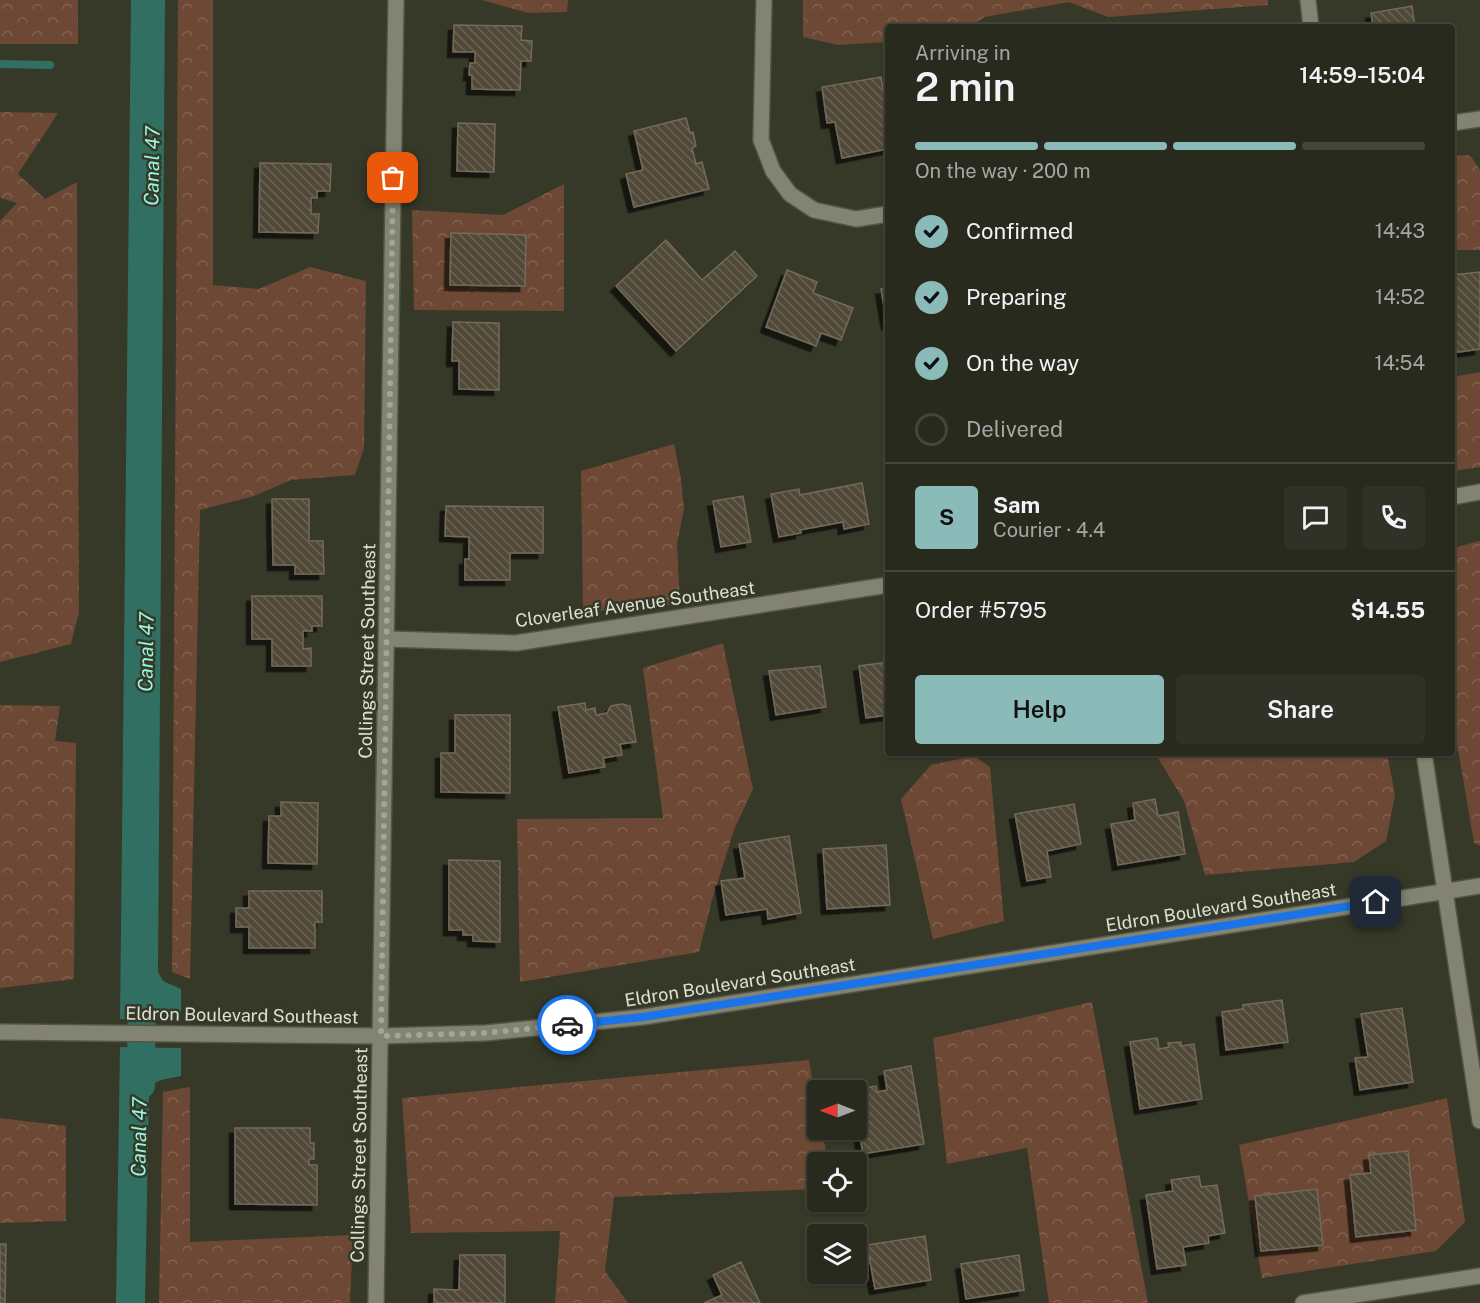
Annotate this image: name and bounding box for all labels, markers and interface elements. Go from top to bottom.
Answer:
text: Arriving in [915,41,1010,65]
text: 14:59–15:04 [1299,62,1425,88]
text: 2 min [915,64,1016,110]
water label: Canal 47 [139,125,165,206]
pin [367,152,418,203]
text: On the way · 200 m [915,159,1091,183]
icon: bag [376,161,409,194]
icon: check [915,215,948,248]
text: Confirmed [966,218,1073,244]
text: 14:43 [1375,219,1425,243]
icon: check [915,281,948,314]
text: Preparing [966,284,1067,310]
text: 14:52 [1375,285,1425,309]
icon: check [915,347,948,380]
text: On the way [966,350,1079,376]
text: 14:54 [1374,351,1425,375]
text: Delivered [966,416,1063,442]
button: chat [1284,486,1347,549]
button: phone [1362,486,1425,549]
text: Sam [993,492,1040,518]
text: S [939,504,954,530]
text: Courier · 4.4 [993,518,1105,542]
street label: Collings Street Southeast [355,543,379,759]
street label: Cloverleaf Avenue Southeast [514,577,756,631]
text: Order #5795 [915,597,1047,623]
text: $14.55 [1351,597,1425,623]
water label: Canal 47 [133,611,159,692]
button: Help [915,675,1164,744]
button: Share [1176,675,1425,744]
pin [1350,876,1401,927]
street label: Eldron Boulevard Southeast [1104,878,1338,936]
icon: home [1359,885,1392,918]
street label: Eldron Boulevard Southeast [623,953,857,1011]
courier [537,995,597,1055]
street label: Eldron Boulevard Southeast [125,1002,359,1028]
icon: car [551,1009,584,1042]
street label: Collings Street Southeast [347,1047,371,1263]
north arrow [807,1080,867,1140]
map controls [807,1080,867,1284]
water label: Canal 47 [126,1096,152,1177]
button: locate [807,1152,867,1212]
button: layers [807,1224,867,1284]

